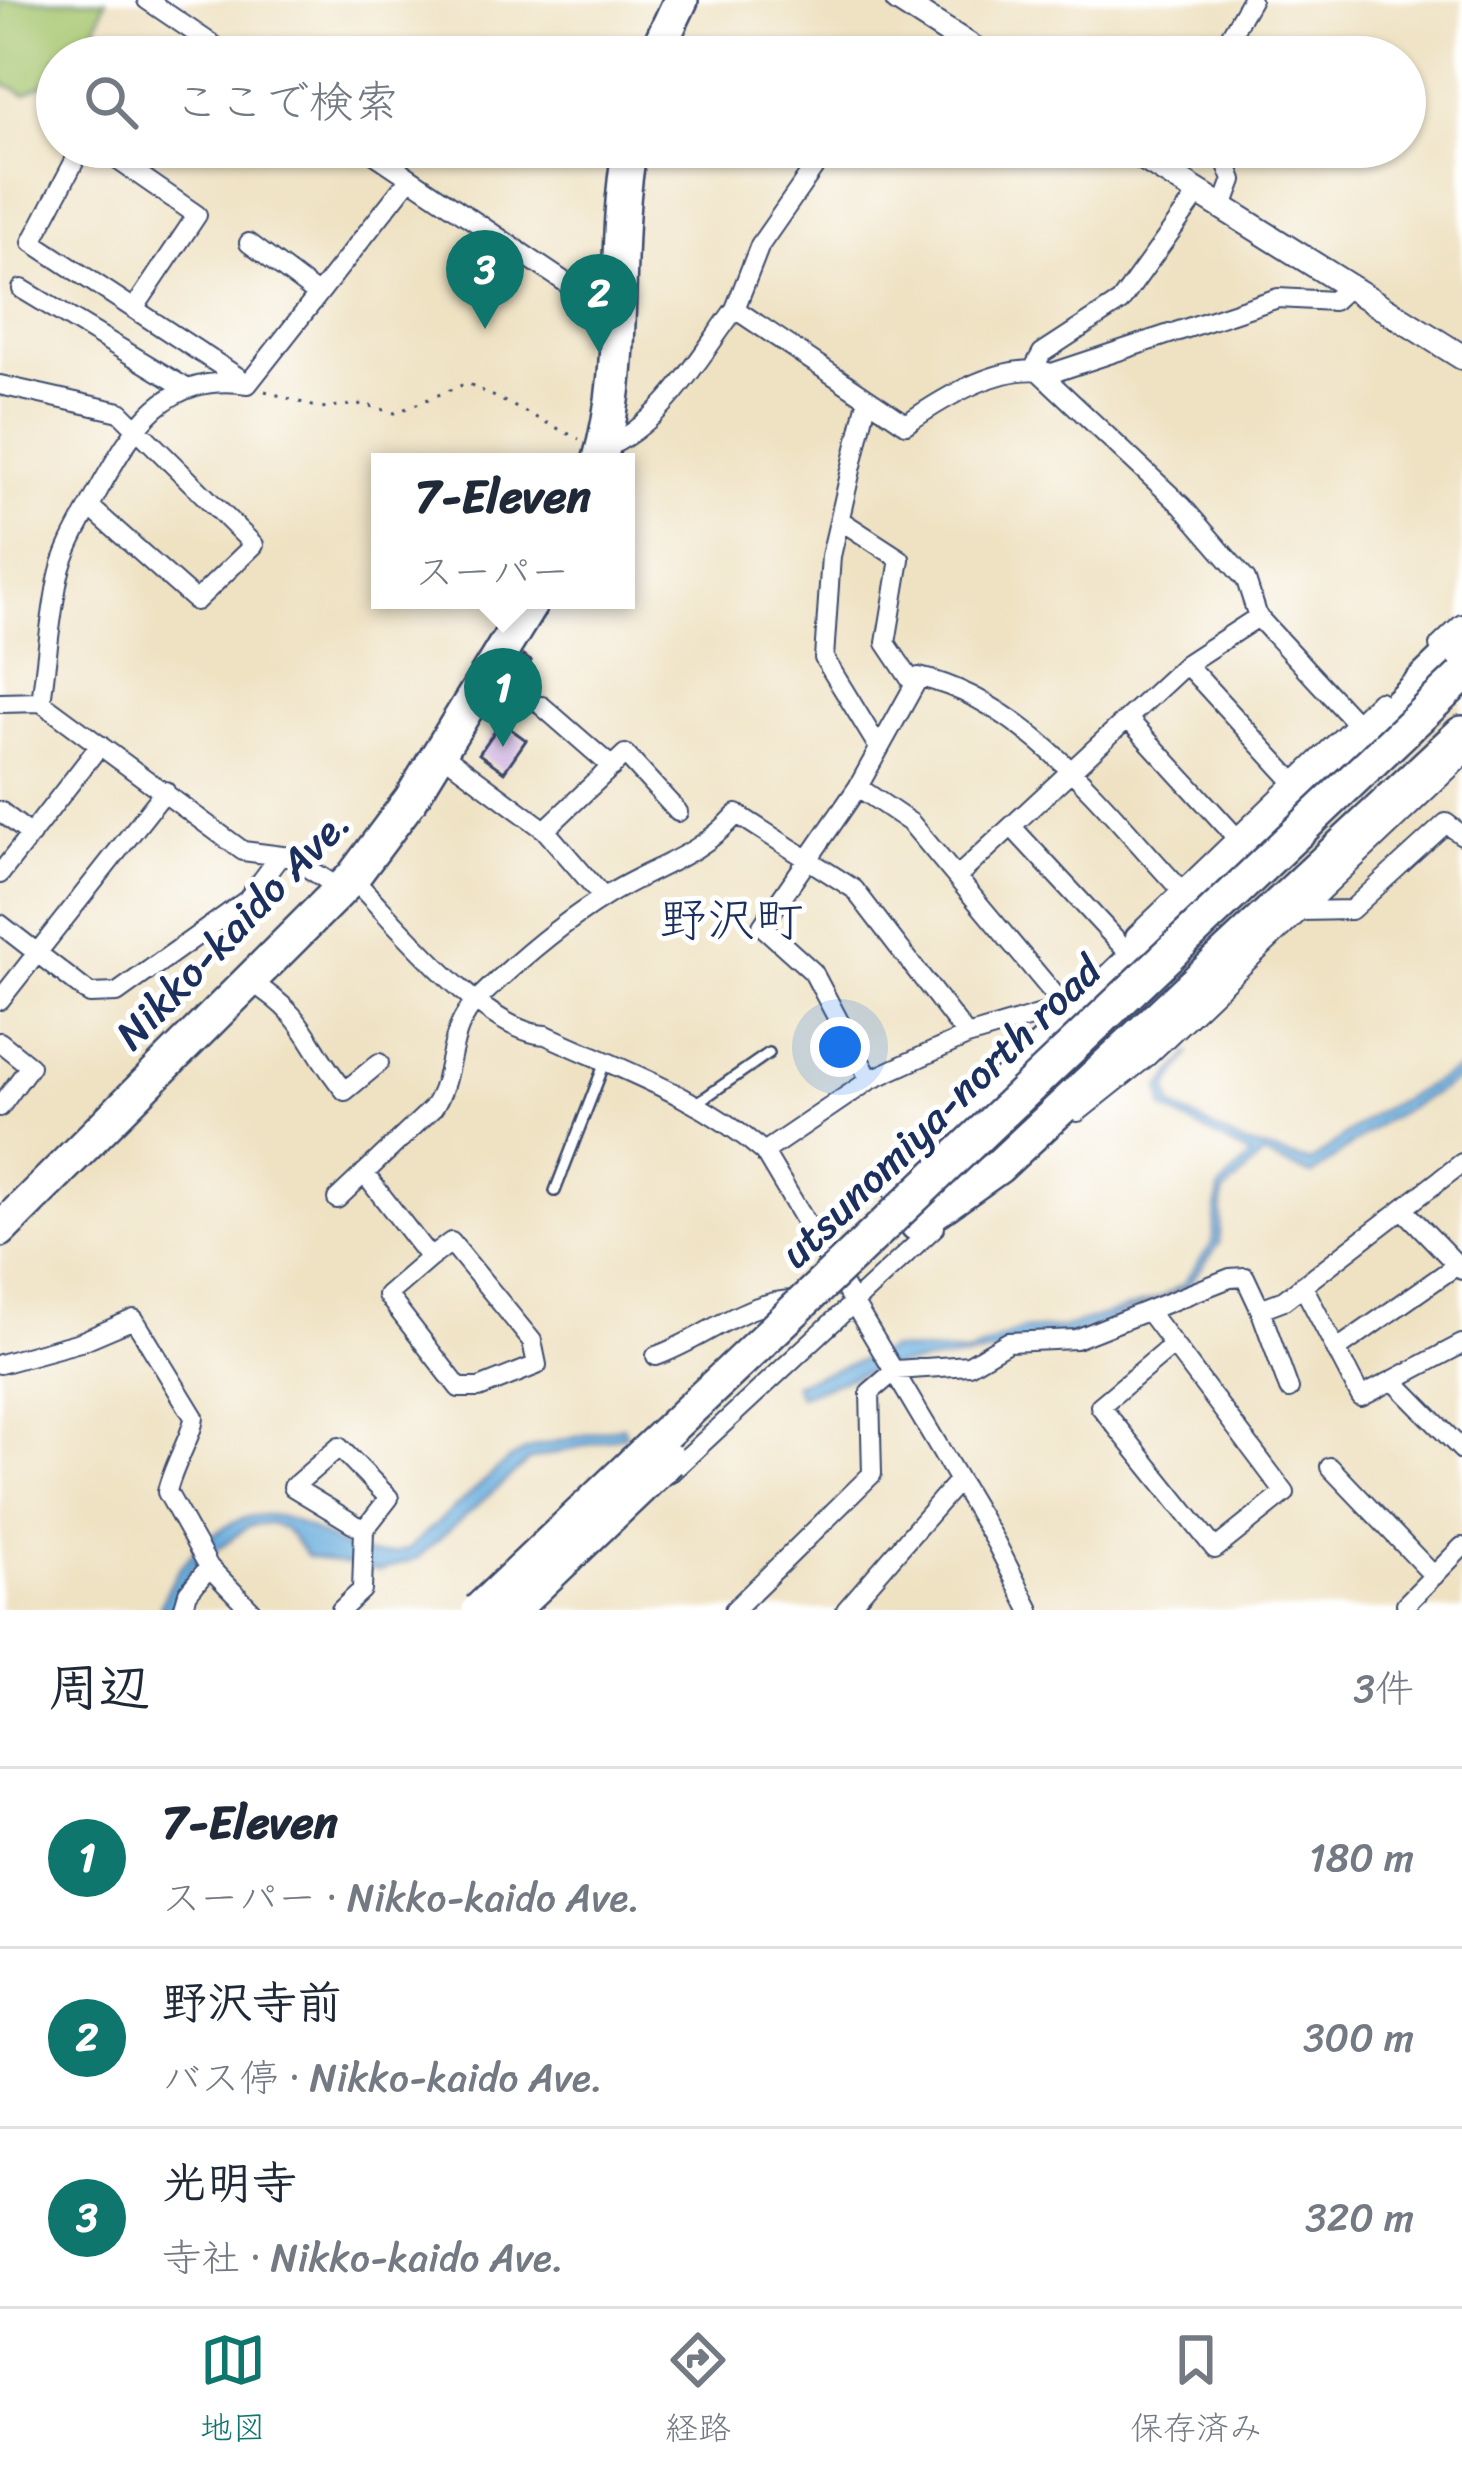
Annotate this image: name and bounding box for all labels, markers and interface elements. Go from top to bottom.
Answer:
search box [36,36,1426,168]
text: ここで検索 [174,62,399,142]
icon: search [78,69,144,135]
pin: 3 [446,230,524,329]
pin: 2 [560,254,638,353]
popup [371,453,635,609]
text: 7-Eleven [415,457,591,537]
text: スーパー [415,537,569,606]
pin: 1 [464,648,542,747]
street label: Nikko-kaido Ave. [97,790,369,1068]
district label: 野沢町 [659,877,803,962]
street label: utsunomiya-north road [762,935,1122,1286]
your location [810,1017,870,1077]
text: 周辺 [48,1643,150,1733]
text: 3件 [1354,1654,1414,1723]
text: 7-Eleven [162,1783,338,1863]
text: 1 [79,1823,95,1892]
text: 180 m [1309,1823,1414,1892]
text: スーパー · Nikko-kaido Ave. [162,1863,640,1932]
text: 野沢寺前 [162,1963,342,2043]
text: 2 [76,2003,98,2072]
text: 300 m [1303,2003,1414,2072]
text: バス停 · Nikko-kaido Ave. [162,2043,603,2112]
text: 光明寺 [162,2143,297,2223]
text: 3 [76,2183,98,2252]
text: 320 m [1305,2183,1414,2252]
text: 寺社 · Nikko-kaido Ave. [162,2223,564,2292]
tab: 地図 [200,2327,266,2457]
tab: 経路 [665,2327,731,2457]
tab: 保存済み [1130,2327,1262,2457]

